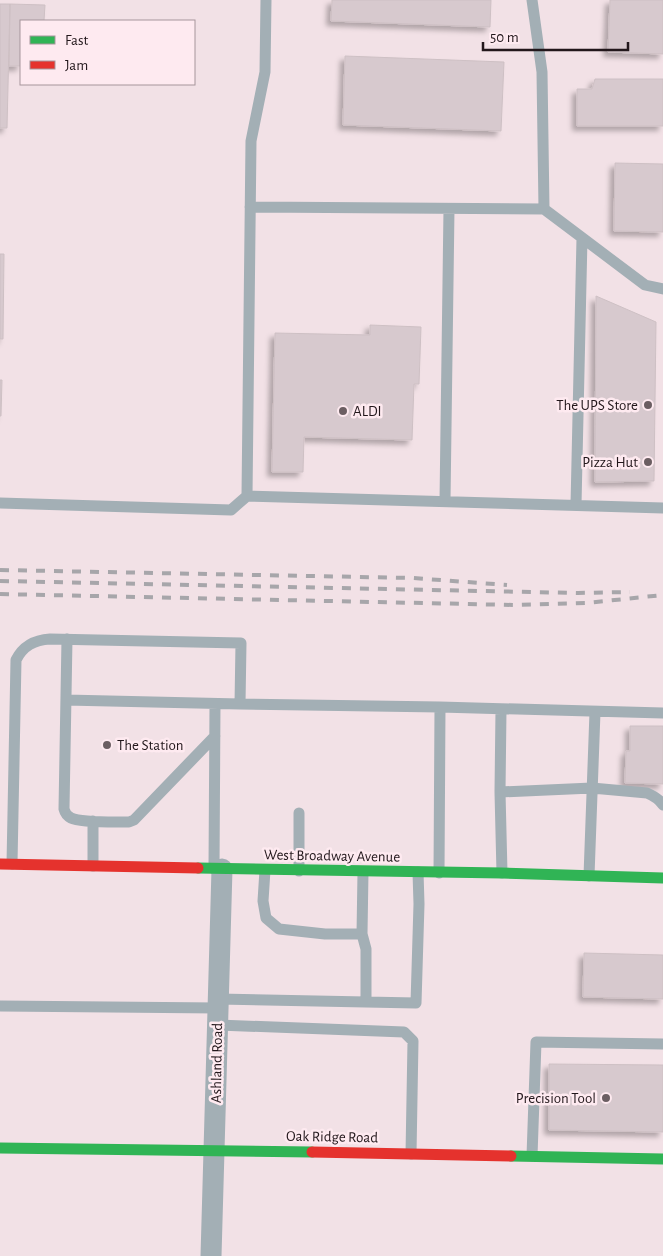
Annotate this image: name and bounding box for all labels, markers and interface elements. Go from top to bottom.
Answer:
legend [20,20,195,85]
scale bar [483,20,628,52]
text: 50 m [490,30,519,45]
text: Fast [65,33,89,48]
text: Jam [65,58,88,73]
place label: The UPS Store [556,398,638,413]
marker: The UPS Store [642,399,654,411]
place label: ALDI [353,404,382,419]
marker: ALDI [337,405,349,417]
place label: Pizza Hut [582,455,638,470]
marker: Pizza Hut [642,456,654,468]
place label: The Station [117,738,184,753]
marker: The Station [101,739,113,751]
street label: West Broadway Avenue [264,847,400,865]
street label: Ashland Road [209,1022,225,1103]
place label: Precision Tool [516,1091,596,1106]
marker: Precision Tool [600,1092,612,1104]
street label: Oak Ridge Road [286,1129,378,1145]

